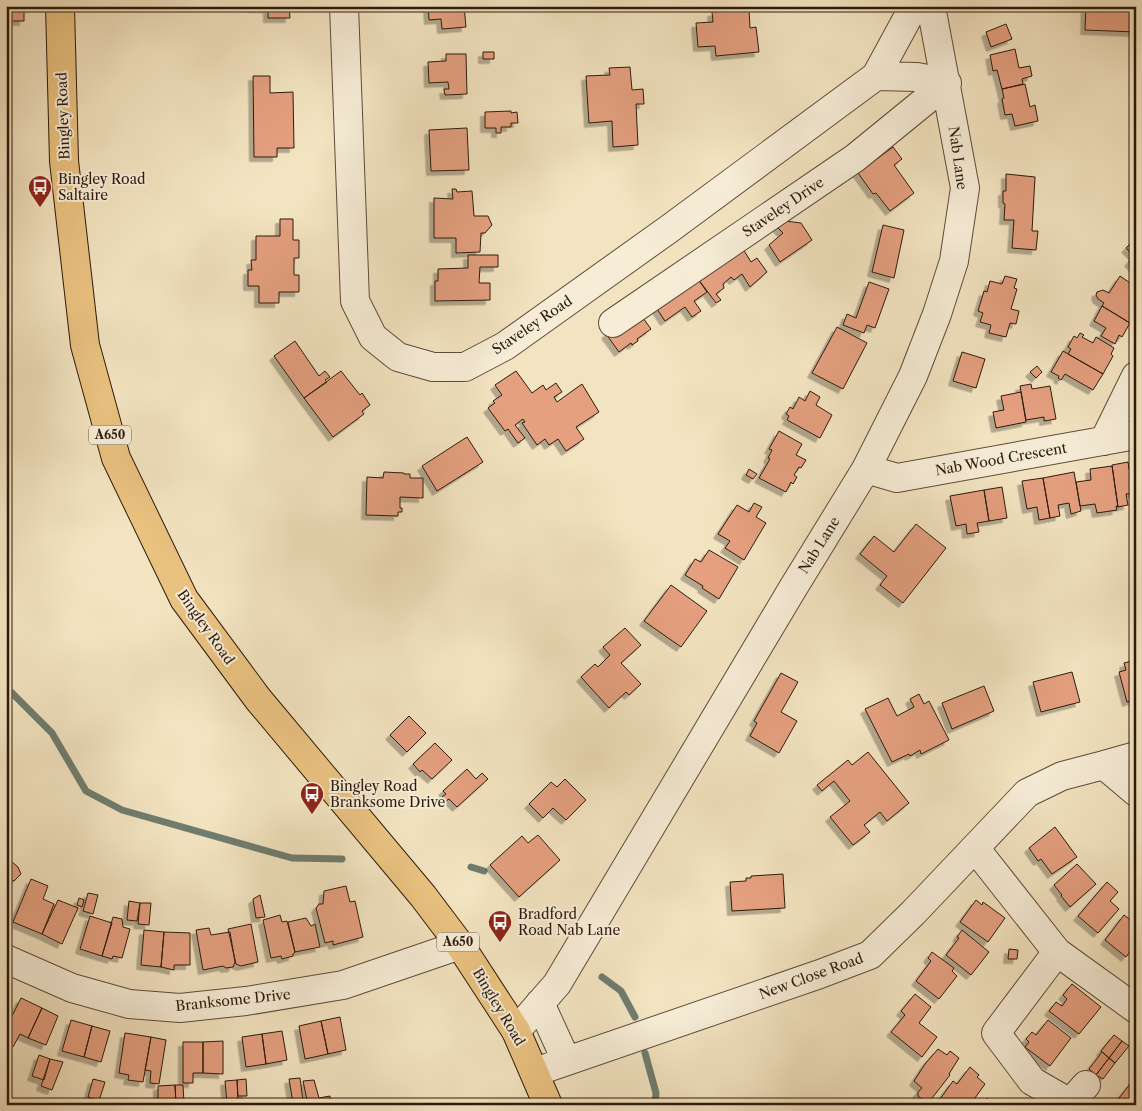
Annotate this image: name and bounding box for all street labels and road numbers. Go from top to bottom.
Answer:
street label: Bingley Road [52,71,74,160]
street label: Nab Lane [945,125,971,191]
street label: Staveley Drive [739,173,827,241]
street label: Staveley Road [488,291,576,358]
road number: A650 [89,426,131,444]
street label: Nab Wood Crescent [934,439,1068,479]
street label: Nab Lane [794,513,844,577]
street label: Bingley Road [174,586,239,668]
road number: A650 [437,932,479,952]
street label: New Close Road [756,949,866,1003]
street label: Bingley Road [469,965,530,1050]
street label: Branksome Drive [175,985,292,1015]

